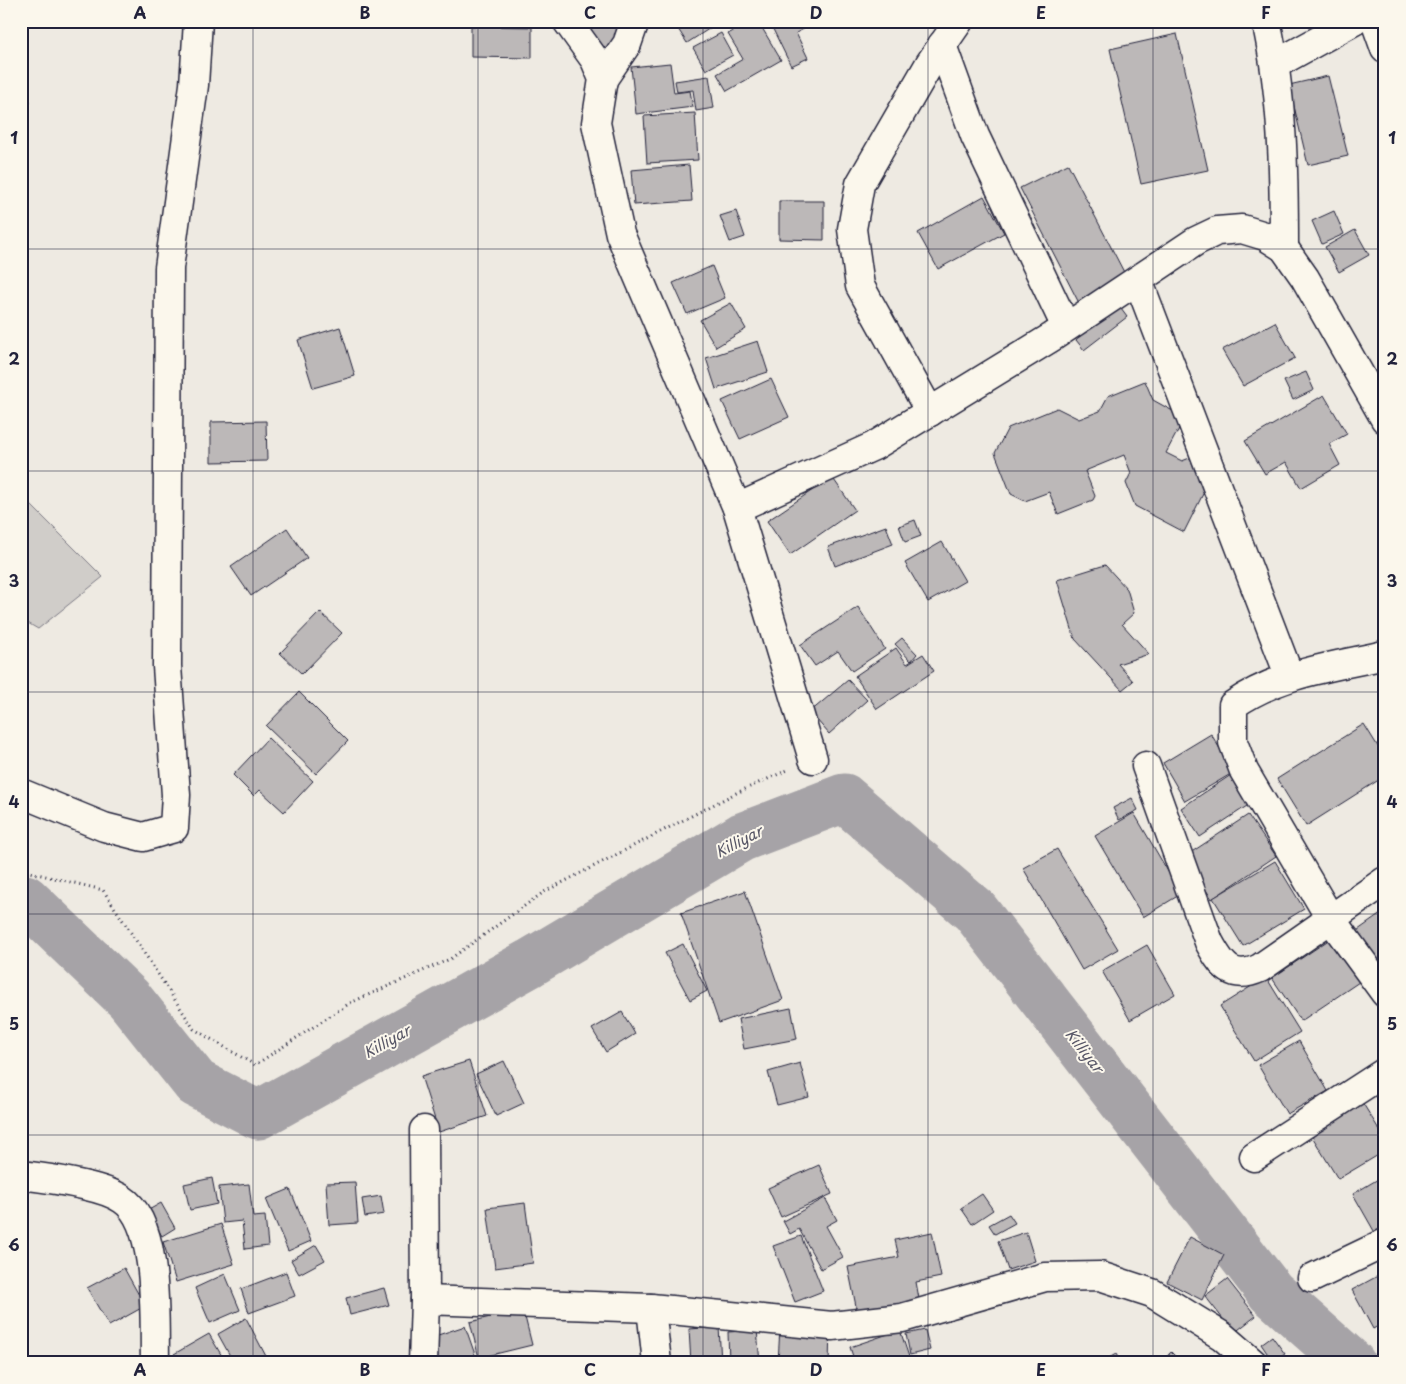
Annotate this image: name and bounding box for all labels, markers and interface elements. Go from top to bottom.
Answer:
text: A [134,0,147,24]
text: B [360,0,371,24]
text: C [584,0,596,24]
text: D [810,0,822,24]
text: E [1036,0,1046,24]
text: F [1261,0,1271,24]
text: 1 [10,125,18,149]
text: 1 [1388,125,1396,149]
text: 2 [8,346,20,370]
text: 2 [1386,346,1398,370]
text: 3 [9,568,19,592]
text: 3 [1387,568,1397,592]
text: 4 [9,789,20,813]
text: 4 [1387,789,1398,813]
water label: Killiyar [710,818,768,862]
text: 5 [9,1011,19,1035]
text: 5 [1387,1011,1397,1035]
water label: Killiyar [358,1017,416,1063]
water label: Killiyar [1060,1023,1111,1079]
text: 6 [8,1232,20,1256]
text: 6 [1386,1232,1398,1256]
text: A [134,1357,147,1381]
text: B [360,1357,371,1381]
text: C [584,1357,596,1381]
text: D [810,1357,822,1381]
text: E [1036,1357,1046,1381]
text: F [1261,1357,1271,1381]

